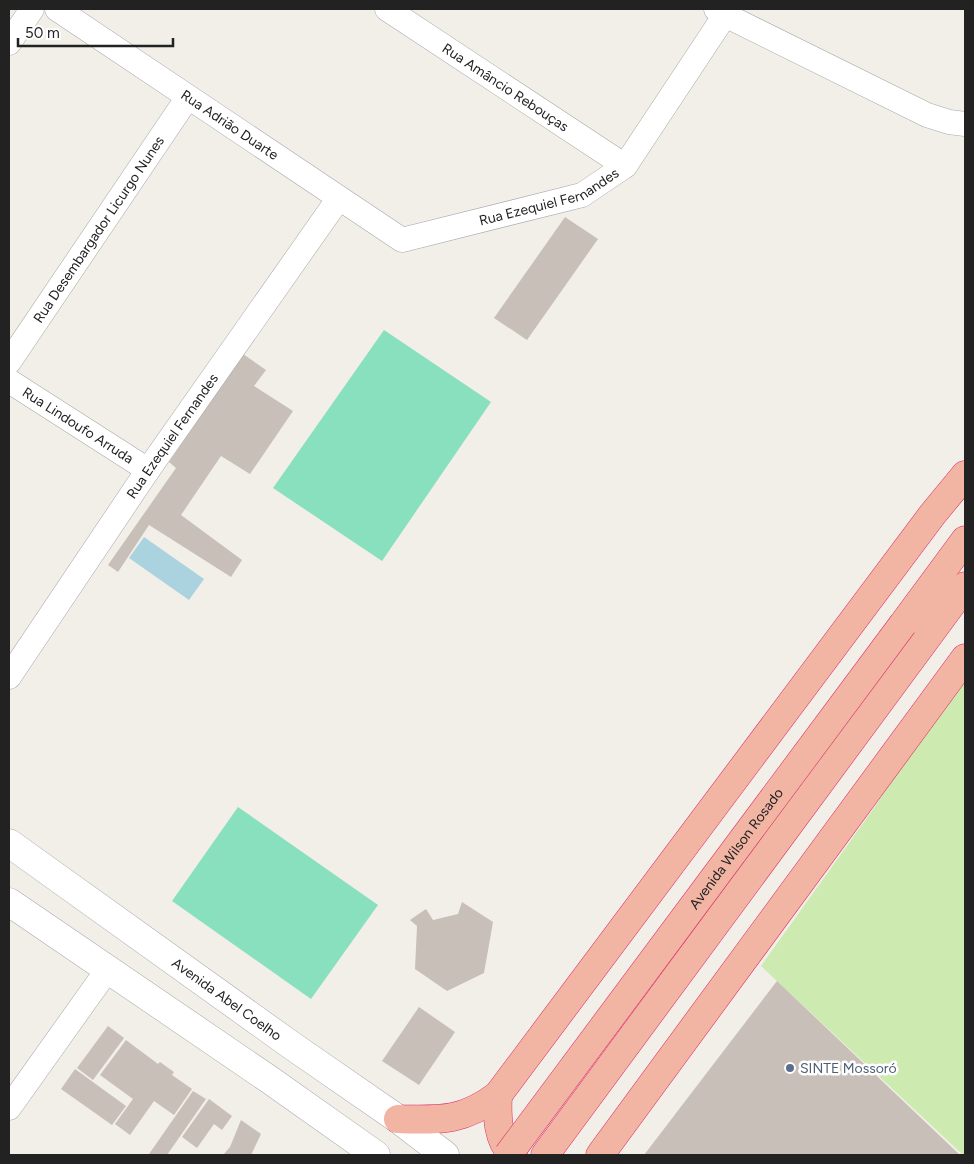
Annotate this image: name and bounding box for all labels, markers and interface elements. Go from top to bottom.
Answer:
scale bar [18,15,172,47]
text: 50 m [25,24,60,42]
street label: Rua Amâncio Rebouças [439,39,572,135]
street label: Rua Adrião Duarte [178,86,282,164]
street label: Rua Desembargador Licurgo Nunes [29,133,168,326]
street label: Rua Ezequiel Fernandes [477,164,622,229]
street label: Rua Ezequiel Fernandes [123,370,222,502]
street label: Rua Lindoufo Arruda [19,383,137,467]
street label: Avenida Wilson Rosado [685,785,787,912]
street label: Avenida Abel Coelho [169,954,285,1044]
place label: SINTE Mossoró [800,1060,897,1077]
marker: SINTE Mossoró [784,1062,796,1074]

